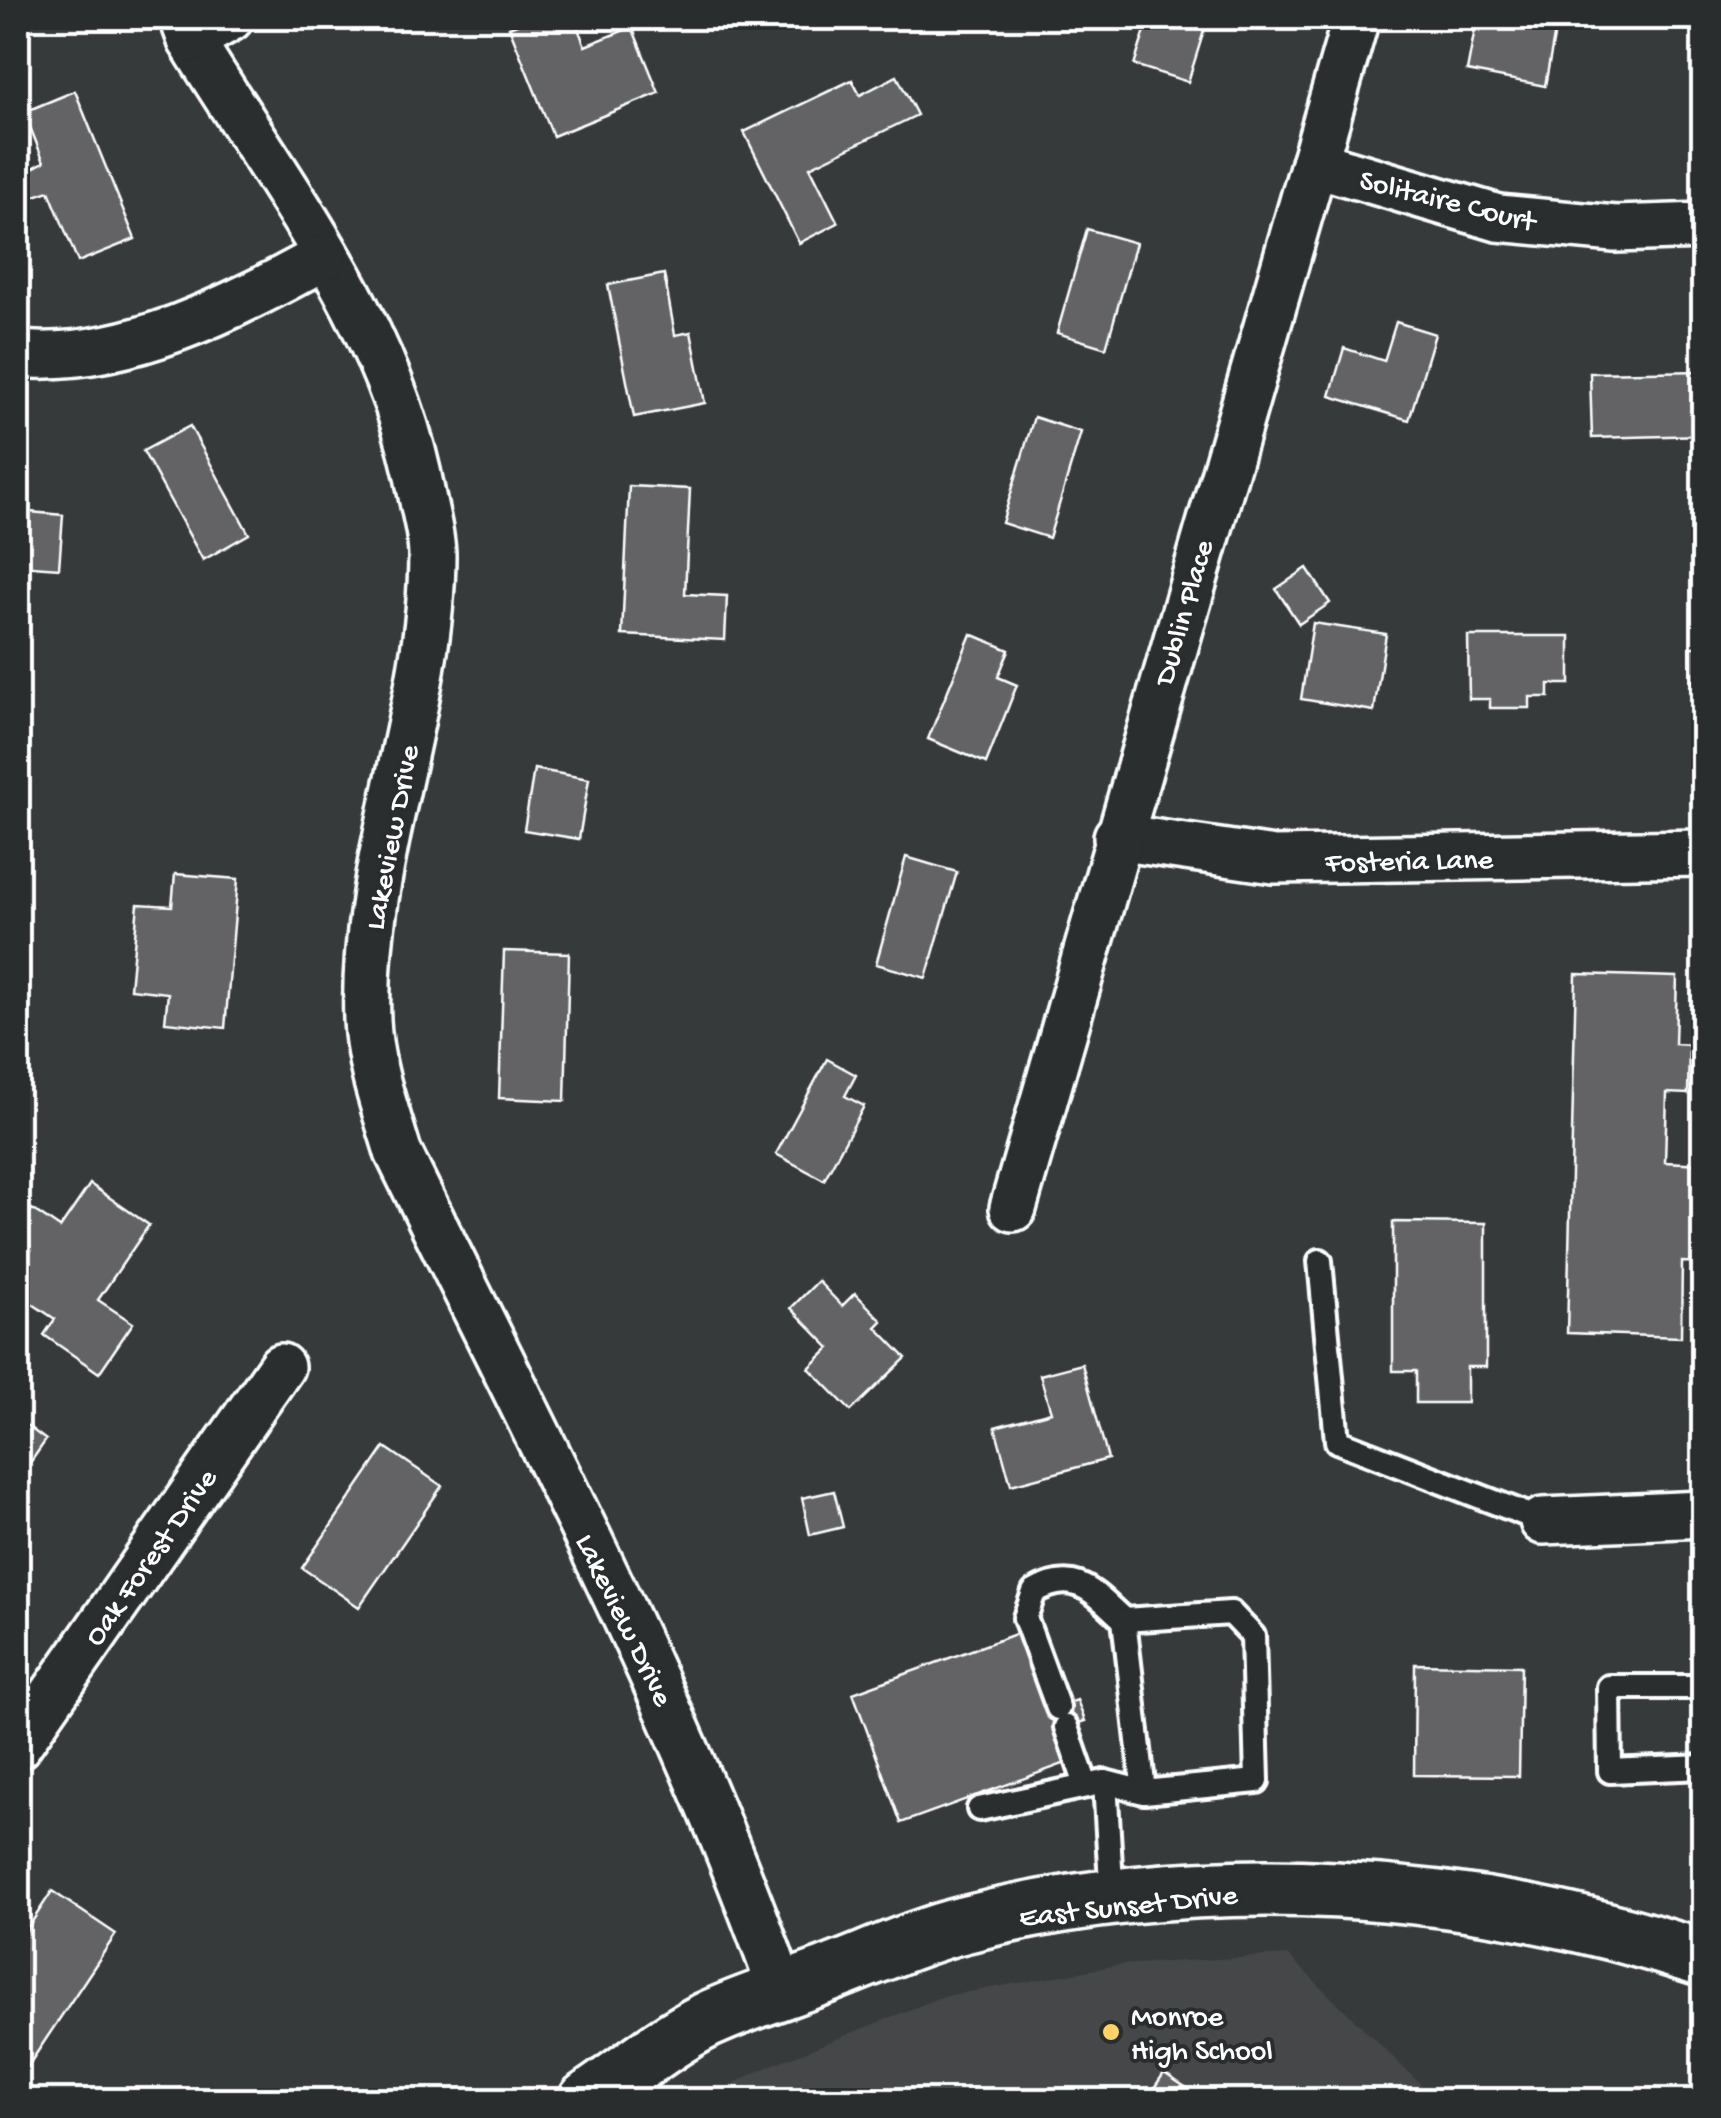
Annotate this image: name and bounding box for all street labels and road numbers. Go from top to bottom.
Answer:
street label: Solitaire Court [1355,165,1541,243]
street label: Dublin Place [1148,536,1224,692]
street label: Lakeview Drive [359,742,430,933]
street label: Fosteria Lane [1324,845,1494,882]
street label: Oak Forest Drive [79,1463,227,1654]
street label: Lakeview Drive [565,1529,679,1713]
street label: East Sunset Drive [1018,1880,1240,1937]

